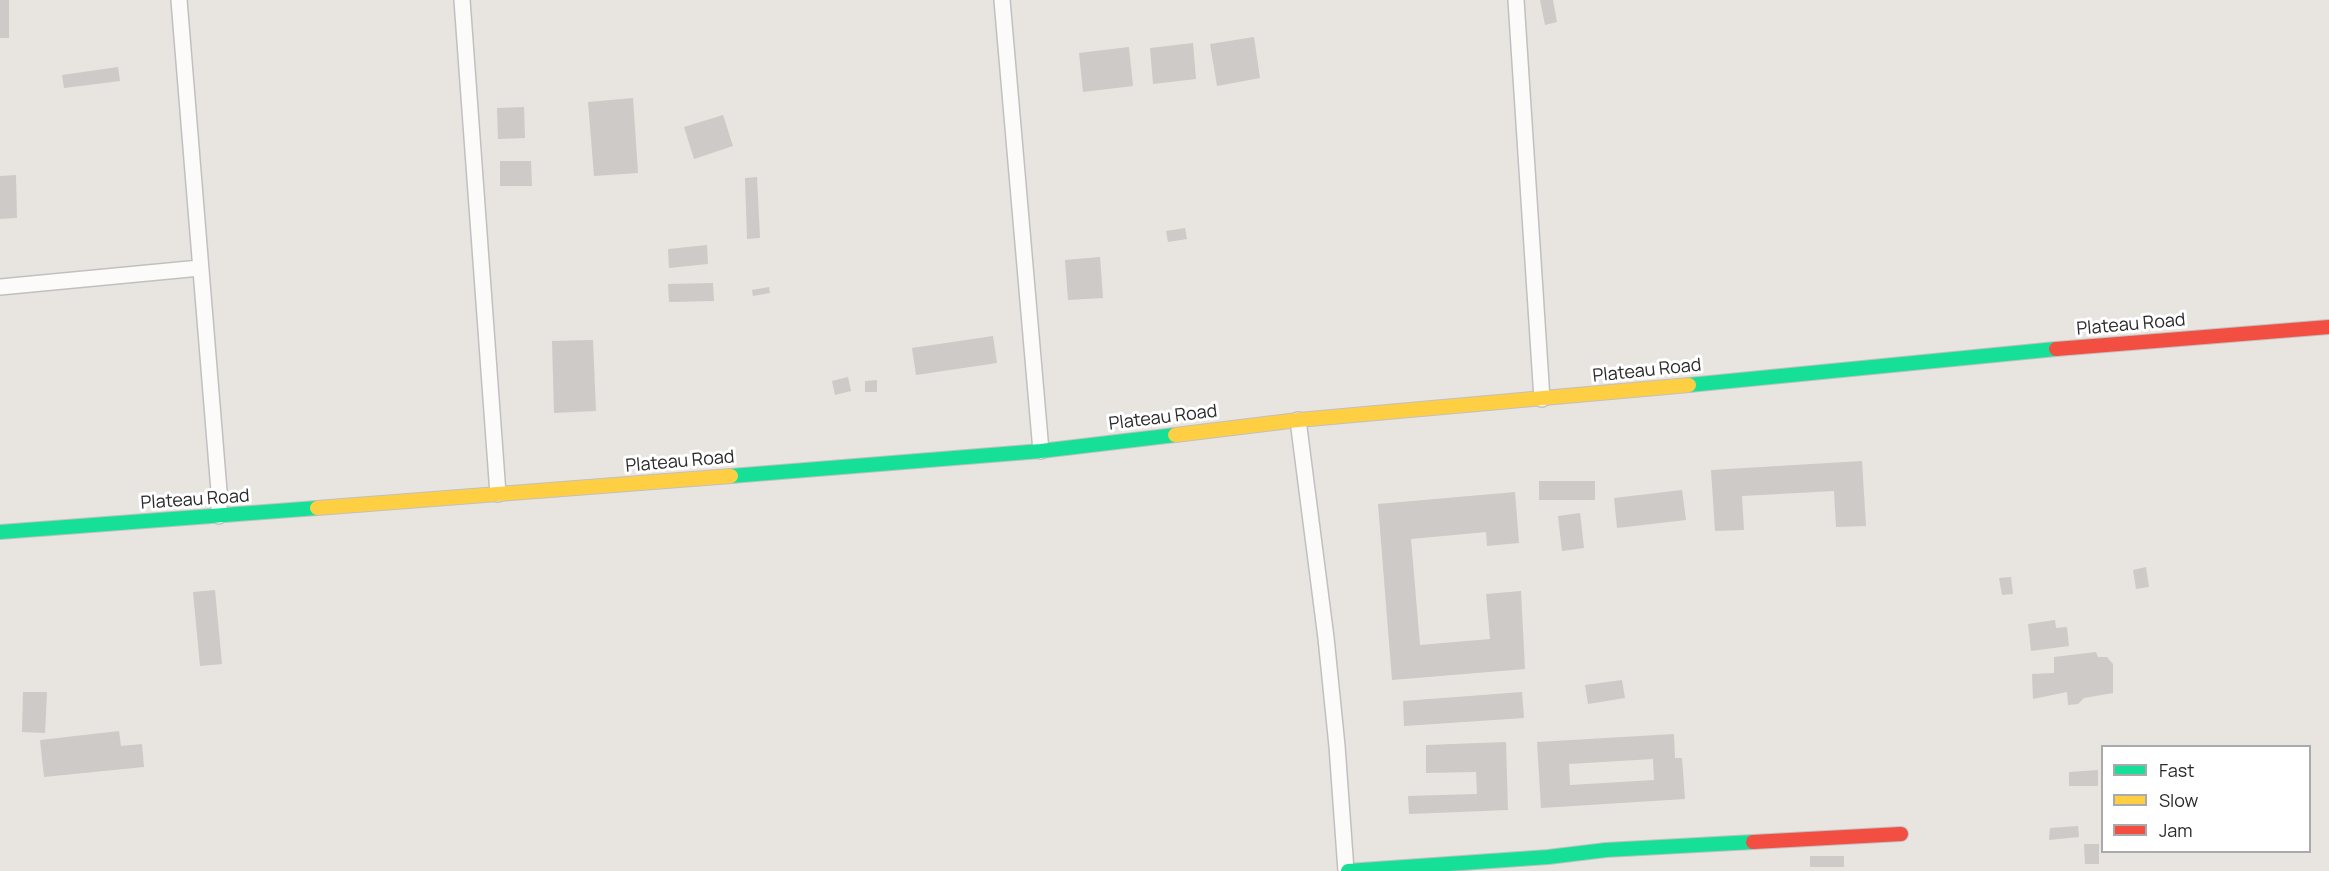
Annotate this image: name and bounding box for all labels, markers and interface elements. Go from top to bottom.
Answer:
street label: Plateau Road [2076,309,2186,341]
street label: Plateau Road [1592,355,1702,387]
street label: Plateau Road [1107,401,1219,435]
street label: Plateau Road [625,446,735,478]
street label: Plateau Road [140,485,250,515]
legend [2101,745,2311,853]
text: Fast [2159,758,2194,782]
text: Slow [2159,788,2198,812]
text: Jam [2159,818,2193,842]

